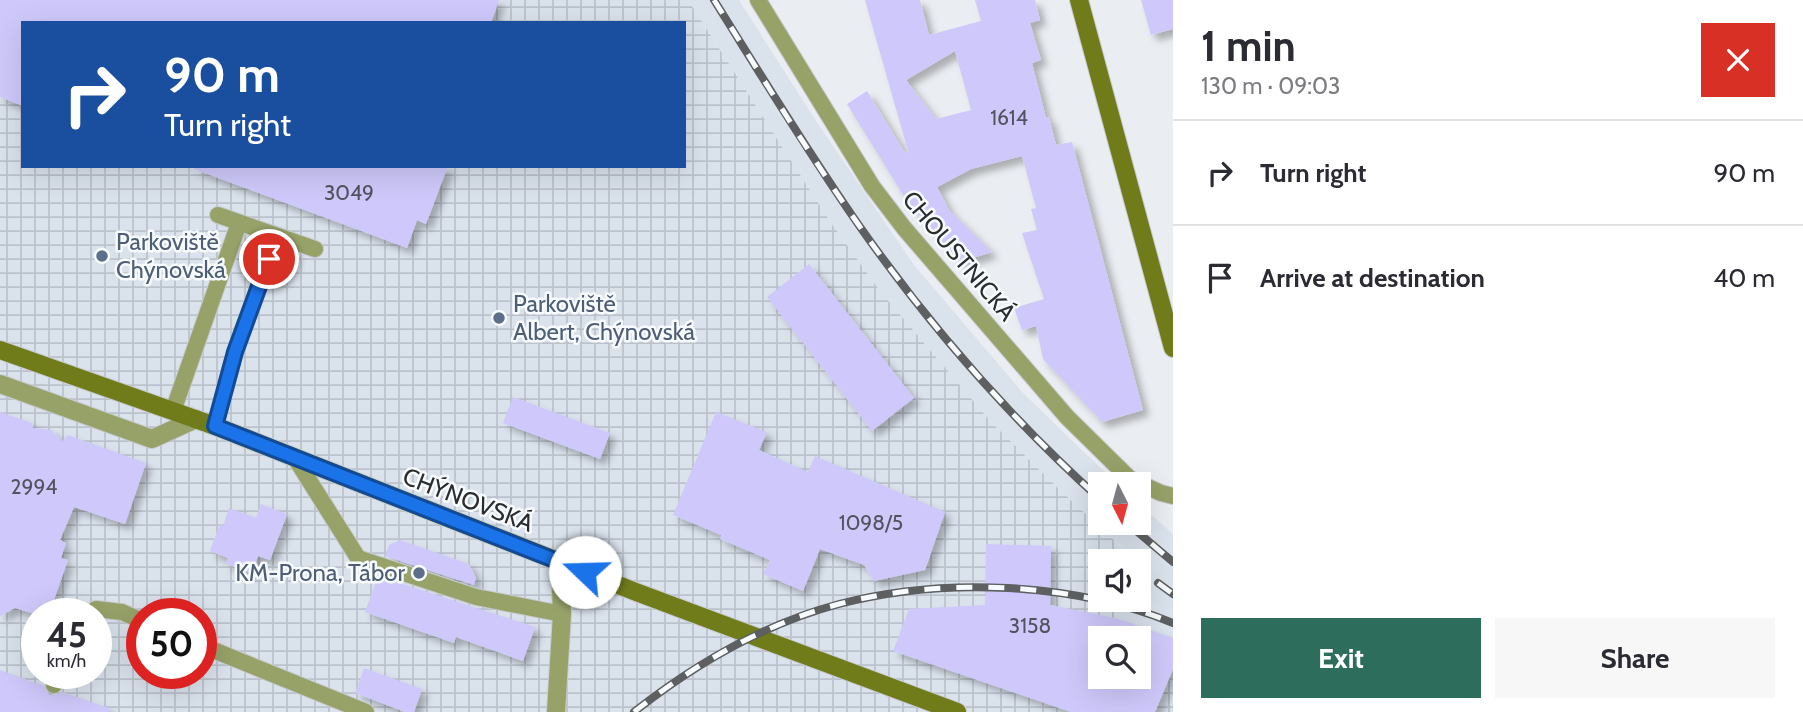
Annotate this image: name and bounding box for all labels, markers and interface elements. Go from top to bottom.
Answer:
text: 1 min [1201,20,1296,72]
button: close [1701,23,1775,97]
text: 90 m [164,45,280,104]
icon: right [49,49,140,140]
text: 130 m · 09:03 [1201,72,1341,100]
text: Turn right [164,105,291,144]
house number: 1614 [990,105,1028,130]
icon: right [1201,154,1239,192]
text: Turn right [1260,157,1366,189]
text: 90 m [1713,157,1775,189]
house number: 3049 [324,180,374,205]
street label: CHOUSTNICKÁ [897,185,1022,327]
place label: Parkoviště Chýnovská [116,227,226,284]
pin [239,229,299,289]
icon: arrive [250,240,288,278]
marker: Parkoviště Chýnovská [94,248,110,264]
icon: arrive [1201,259,1239,297]
text: Arrive at destination [1260,262,1485,294]
text: 40 m [1713,262,1775,294]
place label: Parkoviště Albert, Chýnovská [513,289,695,346]
marker: Parkoviště Albert, Chýnovská [491,310,507,326]
street label: CHÝNOVSKÁ [399,461,538,538]
north arrow [1088,472,1152,536]
map controls [1088,472,1151,689]
house number: 2994 [11,474,58,499]
house number: 1098/5 [839,510,903,535]
position arrow [548,535,622,609]
button: sound [1088,549,1151,612]
place label: KM-Prona, Tábor [235,558,405,587]
marker: KM-Prona, Tábor [411,565,427,581]
speed limit sign: 50 [126,598,217,689]
text: 45 [46,613,87,656]
house number: 3158 [1009,613,1051,638]
button: Exit [1201,618,1481,698]
button: Share [1495,618,1775,698]
button: search [1088,626,1151,689]
text: km/h [47,650,86,672]

